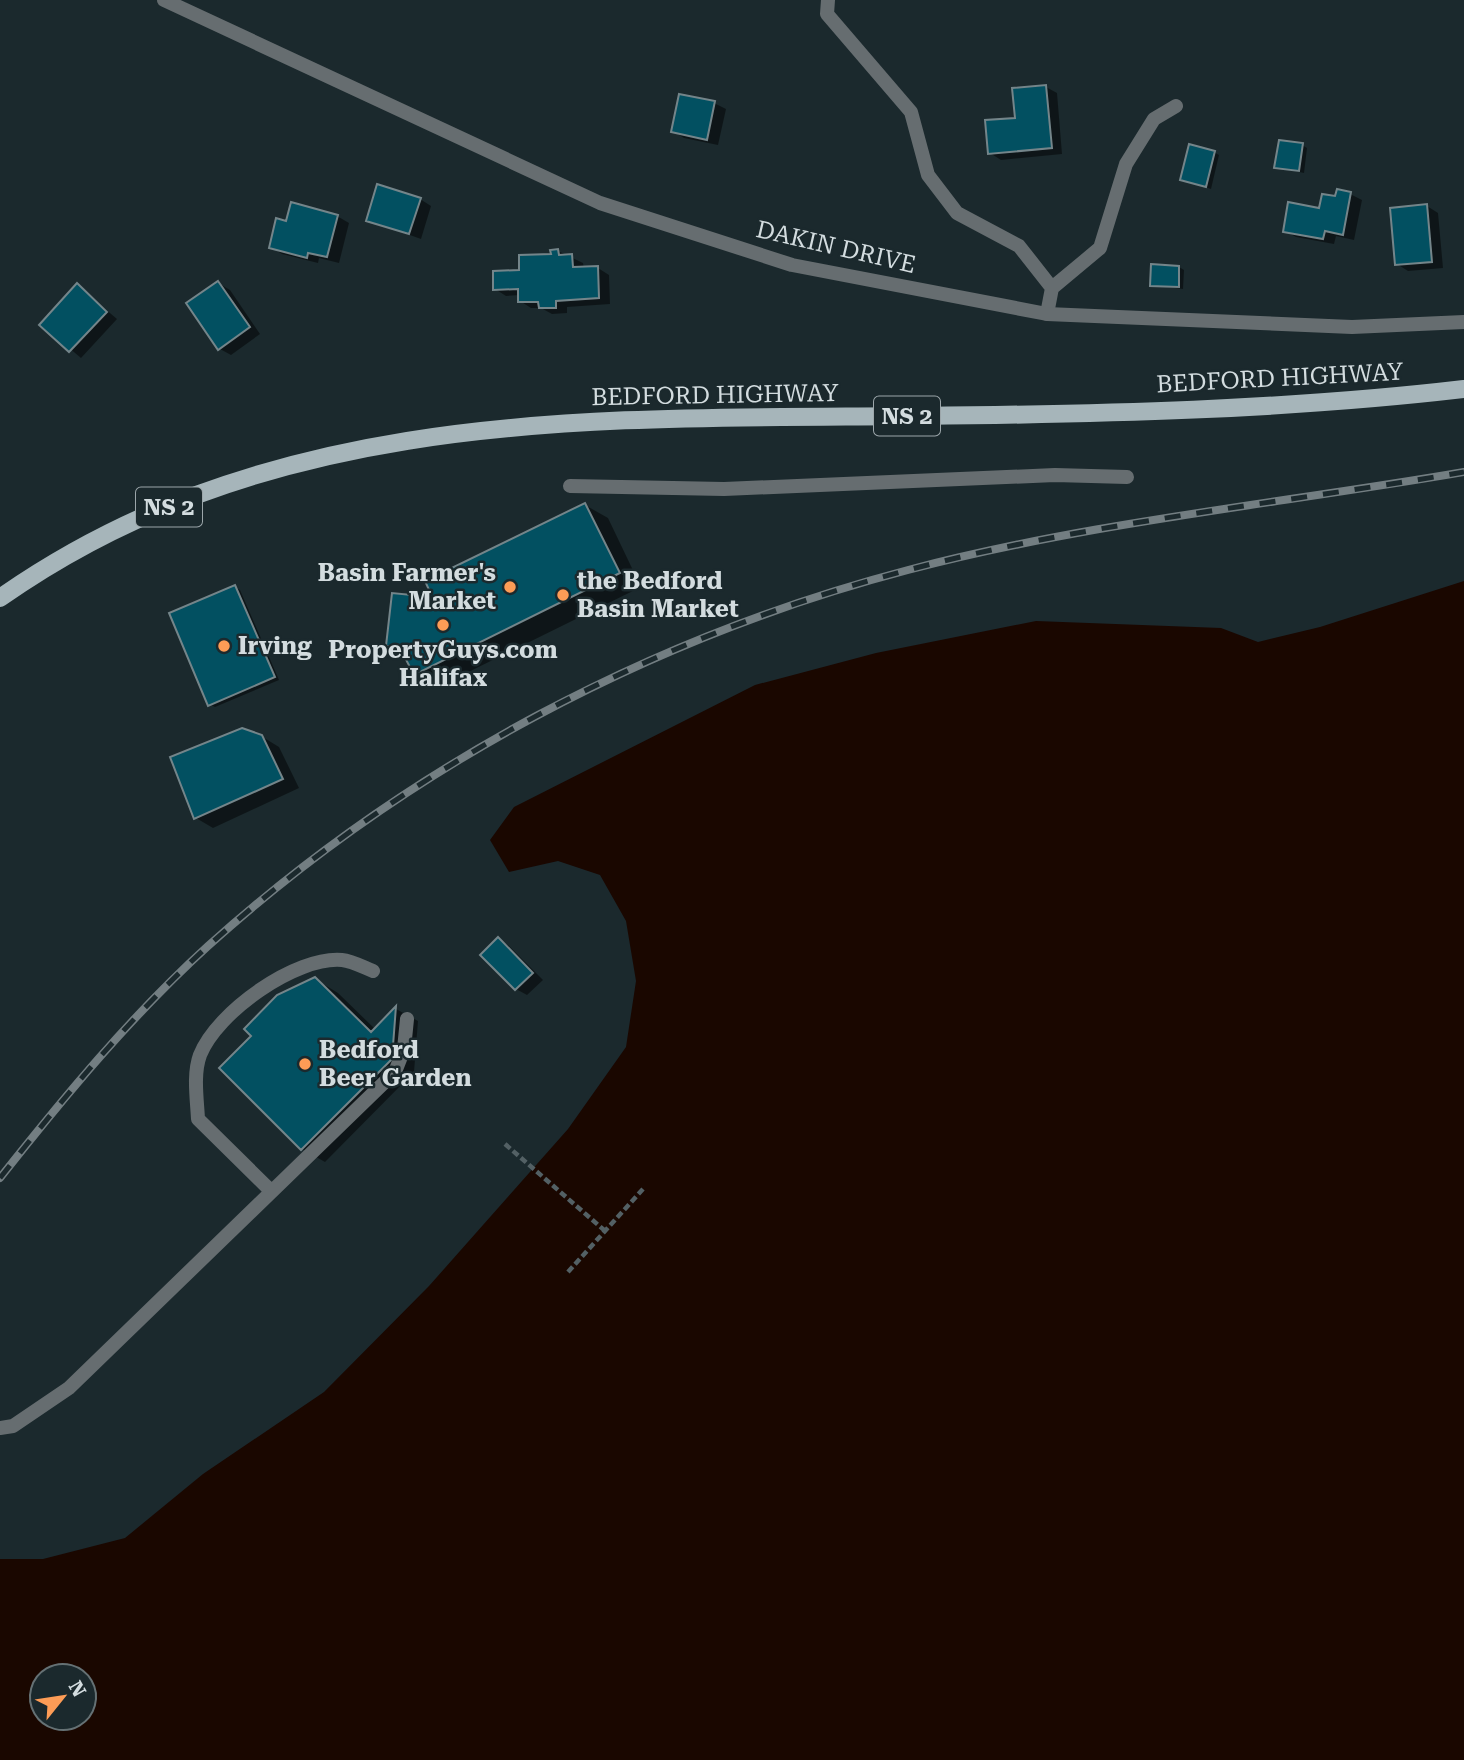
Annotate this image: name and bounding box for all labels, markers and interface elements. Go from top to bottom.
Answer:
street label: DAKIN DRIVE [753,215,919,279]
street label: BEDFORD HIGHWAY [1156,358,1405,398]
street label: BEDFORD HIGHWAY [591,379,840,411]
road number: NS 2 [874,396,940,436]
road number: NS 2 [136,488,202,526]
place label: Basin Farmer's Market [318,559,496,615]
place label: the Bedford Basin Market [577,567,739,623]
marker: Basin Farmer's Market [502,579,518,595]
marker: the Bedford Basin Market [555,587,571,603]
marker: PropertyGuys.com Halifax [435,617,451,633]
place label: Irving [238,632,312,660]
place label: PropertyGuys.com Halifax [328,636,558,692]
marker: Irving [216,638,232,654]
place label: Bedford Beer Garden [319,1036,472,1092]
marker: Bedford Beer Garden [297,1056,313,1072]
north arrow [28,1662,98,1732]
text: N [64,1677,91,1701]

